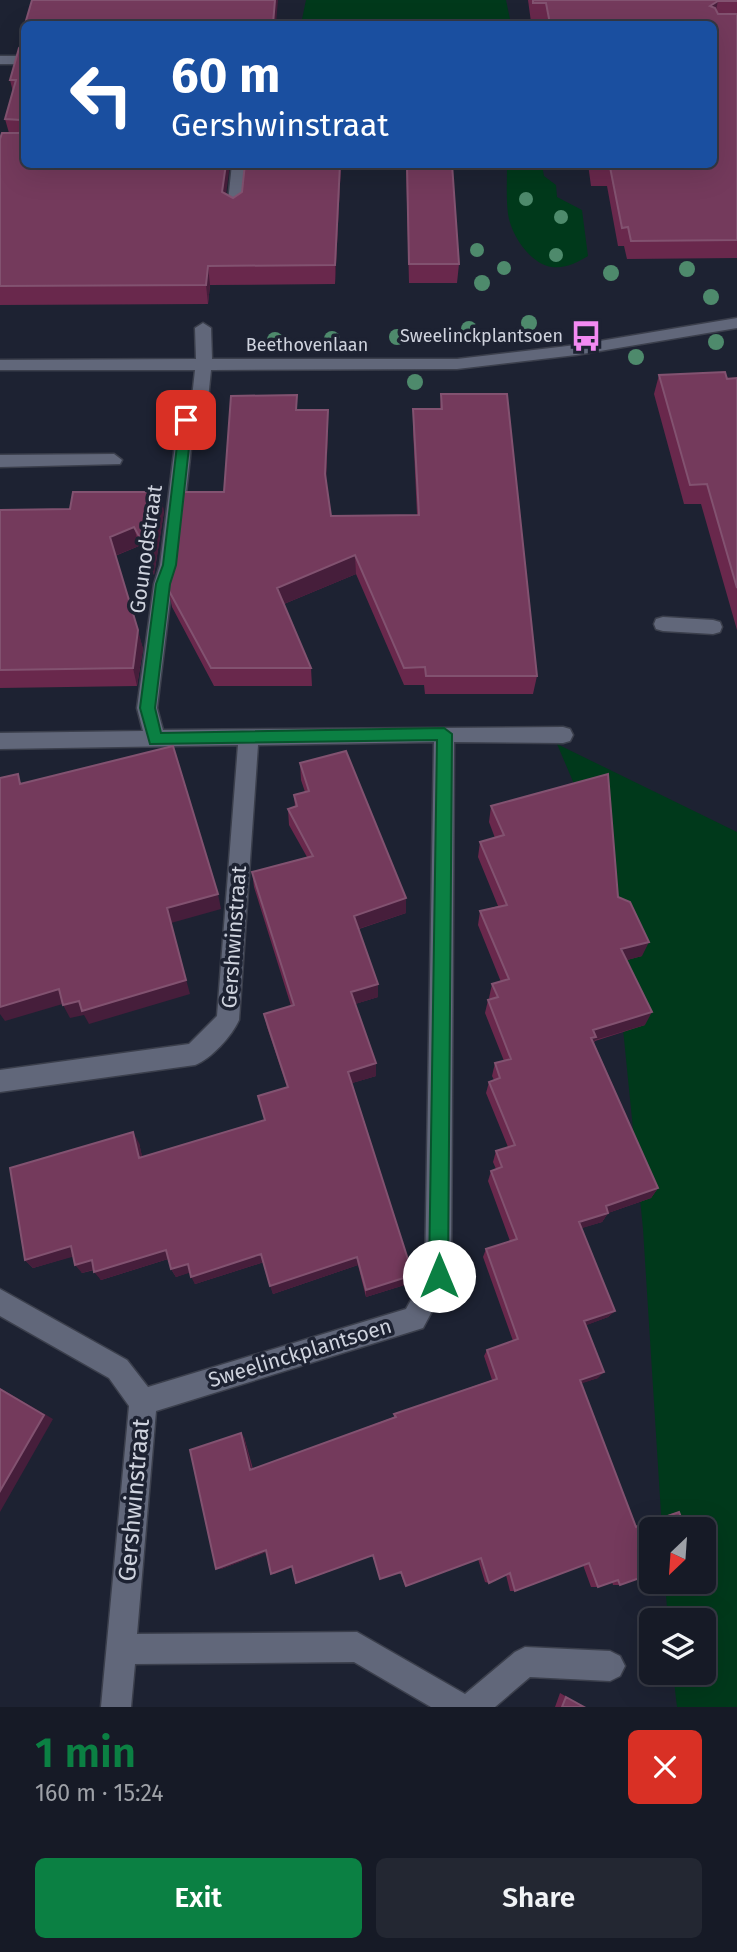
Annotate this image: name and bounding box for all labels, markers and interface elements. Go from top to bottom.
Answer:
text: 60 m [171,46,280,105]
icon: left [56,49,147,140]
text: Gershwinstraat [171,106,389,144]
bus stop icon: Sweelinckplantsoen [569,319,603,353]
place label: Sweelinckplantsoen [400,325,563,347]
street label: Beethovenlaan [246,334,368,356]
pin [156,390,216,450]
icon: arrive [167,401,205,439]
street label: Gounodstraat [124,482,168,615]
street label: Gershwinstraat [216,864,252,1009]
position arrow [402,1239,476,1313]
street label: Sweelinckplantsoen [205,1313,395,1393]
street label: Gershwinstraat [113,1417,155,1583]
north arrow [639,1517,716,1594]
map controls [639,1517,716,1685]
button: layers [639,1608,716,1685]
text: 1 min [35,1728,136,1778]
button: close [628,1730,702,1804]
text: 160 m · 15:24 [35,1779,164,1807]
button: Exit [35,1858,362,1938]
button: Share [376,1858,702,1938]

